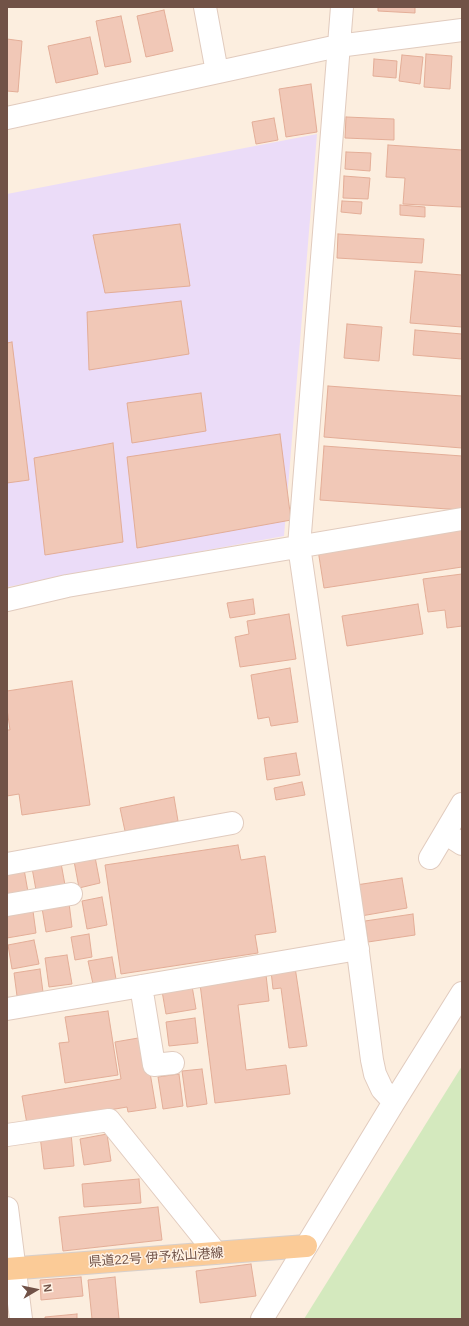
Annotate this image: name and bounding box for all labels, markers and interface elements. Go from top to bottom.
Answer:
street label: 県道22号 伊予松山港線 [88,1246,224,1270]
north arrow [16,1270,56,1310]
text: N [41,1283,54,1293]

